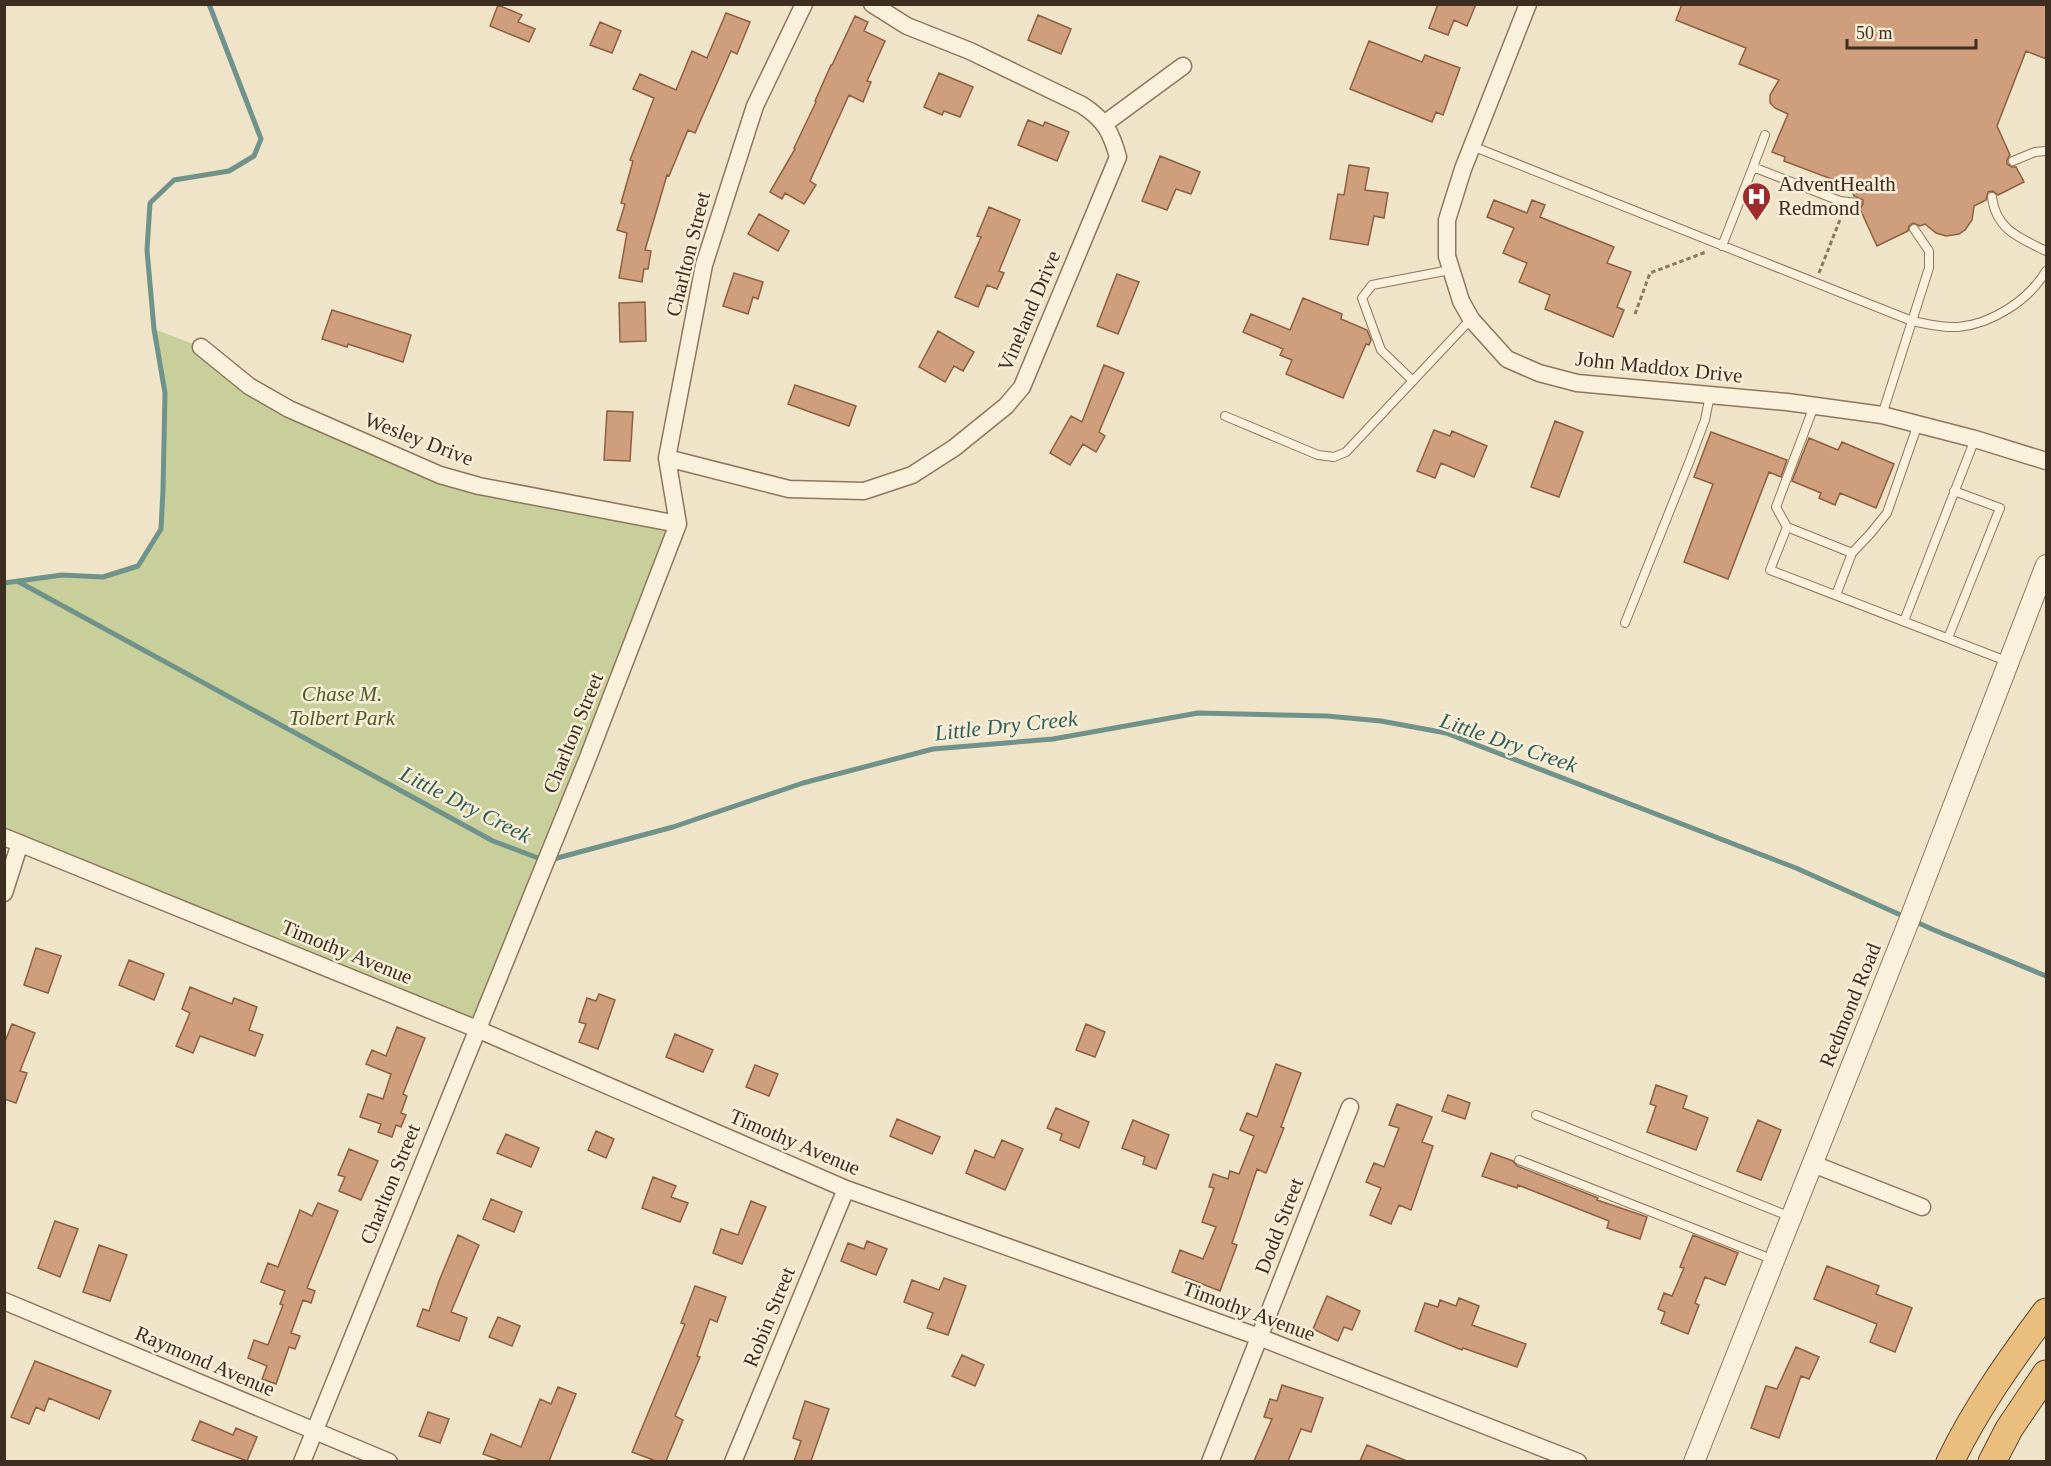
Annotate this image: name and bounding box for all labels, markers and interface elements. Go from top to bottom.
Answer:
scale bar [1847,12,1976,50]
text: 50 m [1856,23,1893,43]
place label: AdventHealth Redmond [1778,172,1896,220]
hospital icon: AdventHealth Redmond [1741,180,1773,222]
street label: Charlton Street [661,189,715,319]
street label: Vineland Drive [993,247,1065,375]
street label: John Maddox Drive [1574,346,1744,388]
street label: Wesley Drive [361,407,477,471]
street label: Charlton Street [538,669,608,797]
park label: Chase M. Tolbert Park [289,682,396,730]
water label: Little Dry Creek [932,705,1080,746]
water label: Little Dry Creek [1436,707,1582,778]
water label: Little Dry Creek [395,760,536,849]
street label: Timothy Avenue [278,915,416,989]
street label: Redmond Road [1814,939,1886,1070]
street label: Timothy Avenue [726,1104,864,1180]
street label: Charlton Street [355,1120,425,1248]
street label: Dodd Street [1250,1174,1308,1277]
street label: Robin Street [738,1263,800,1370]
street label: Timothy Avenue [1179,1276,1319,1346]
street label: Raymond Avenue [131,1321,279,1401]

